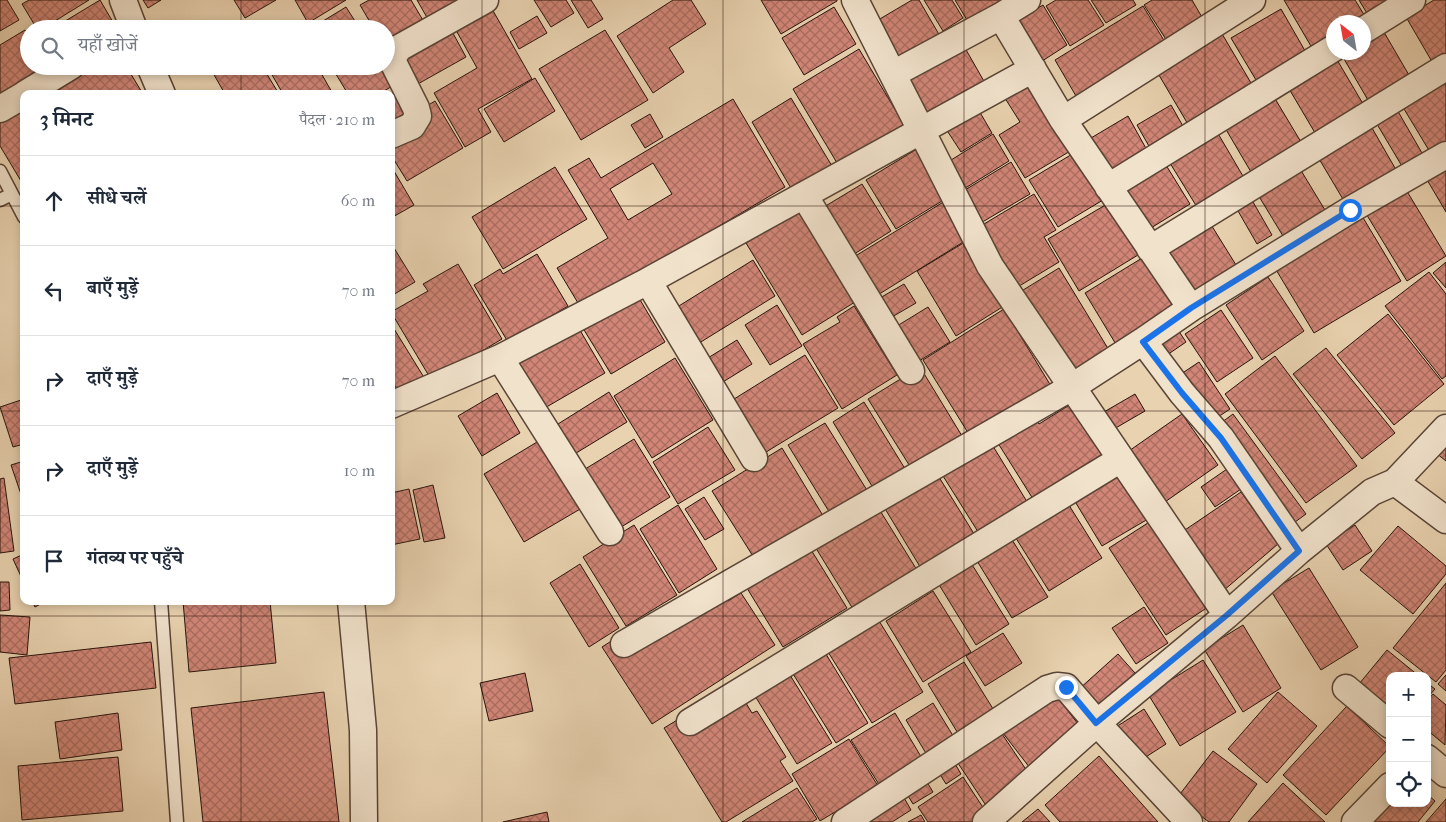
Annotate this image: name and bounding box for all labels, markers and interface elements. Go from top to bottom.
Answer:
north arrow [1326,15,1371,60]
search box [20,20,395,75]
icon: search [38,34,66,62]
text: यहाँ खोजें [78,34,138,56]
text: 3 मिनट [40,107,93,131]
text: पैदल · 210 m [299,110,375,129]
icon: ahead [40,187,68,215]
text: सीधे चलें [87,187,146,209]
text: 60 m [341,191,375,210]
route start [1339,199,1362,222]
icon: left [40,277,68,305]
text: बाएँ मुड़ें [87,277,138,299]
text: 70 m [342,281,375,300]
icon: right [40,367,68,395]
text: दाएँ मुड़ें [87,367,138,389]
text: 70 m [342,371,375,390]
icon: right [40,457,68,485]
text: दाएँ मुड़ें [87,457,138,479]
text: 10 m [344,461,375,480]
icon: arrive [40,547,68,575]
text: गंतव्य पर पहुँचे [87,547,183,569]
map controls [1386,672,1431,807]
button: + [1386,672,1431,717]
route end [1055,676,1078,699]
button: − [1386,717,1431,762]
button: locate [1386,762,1431,807]

